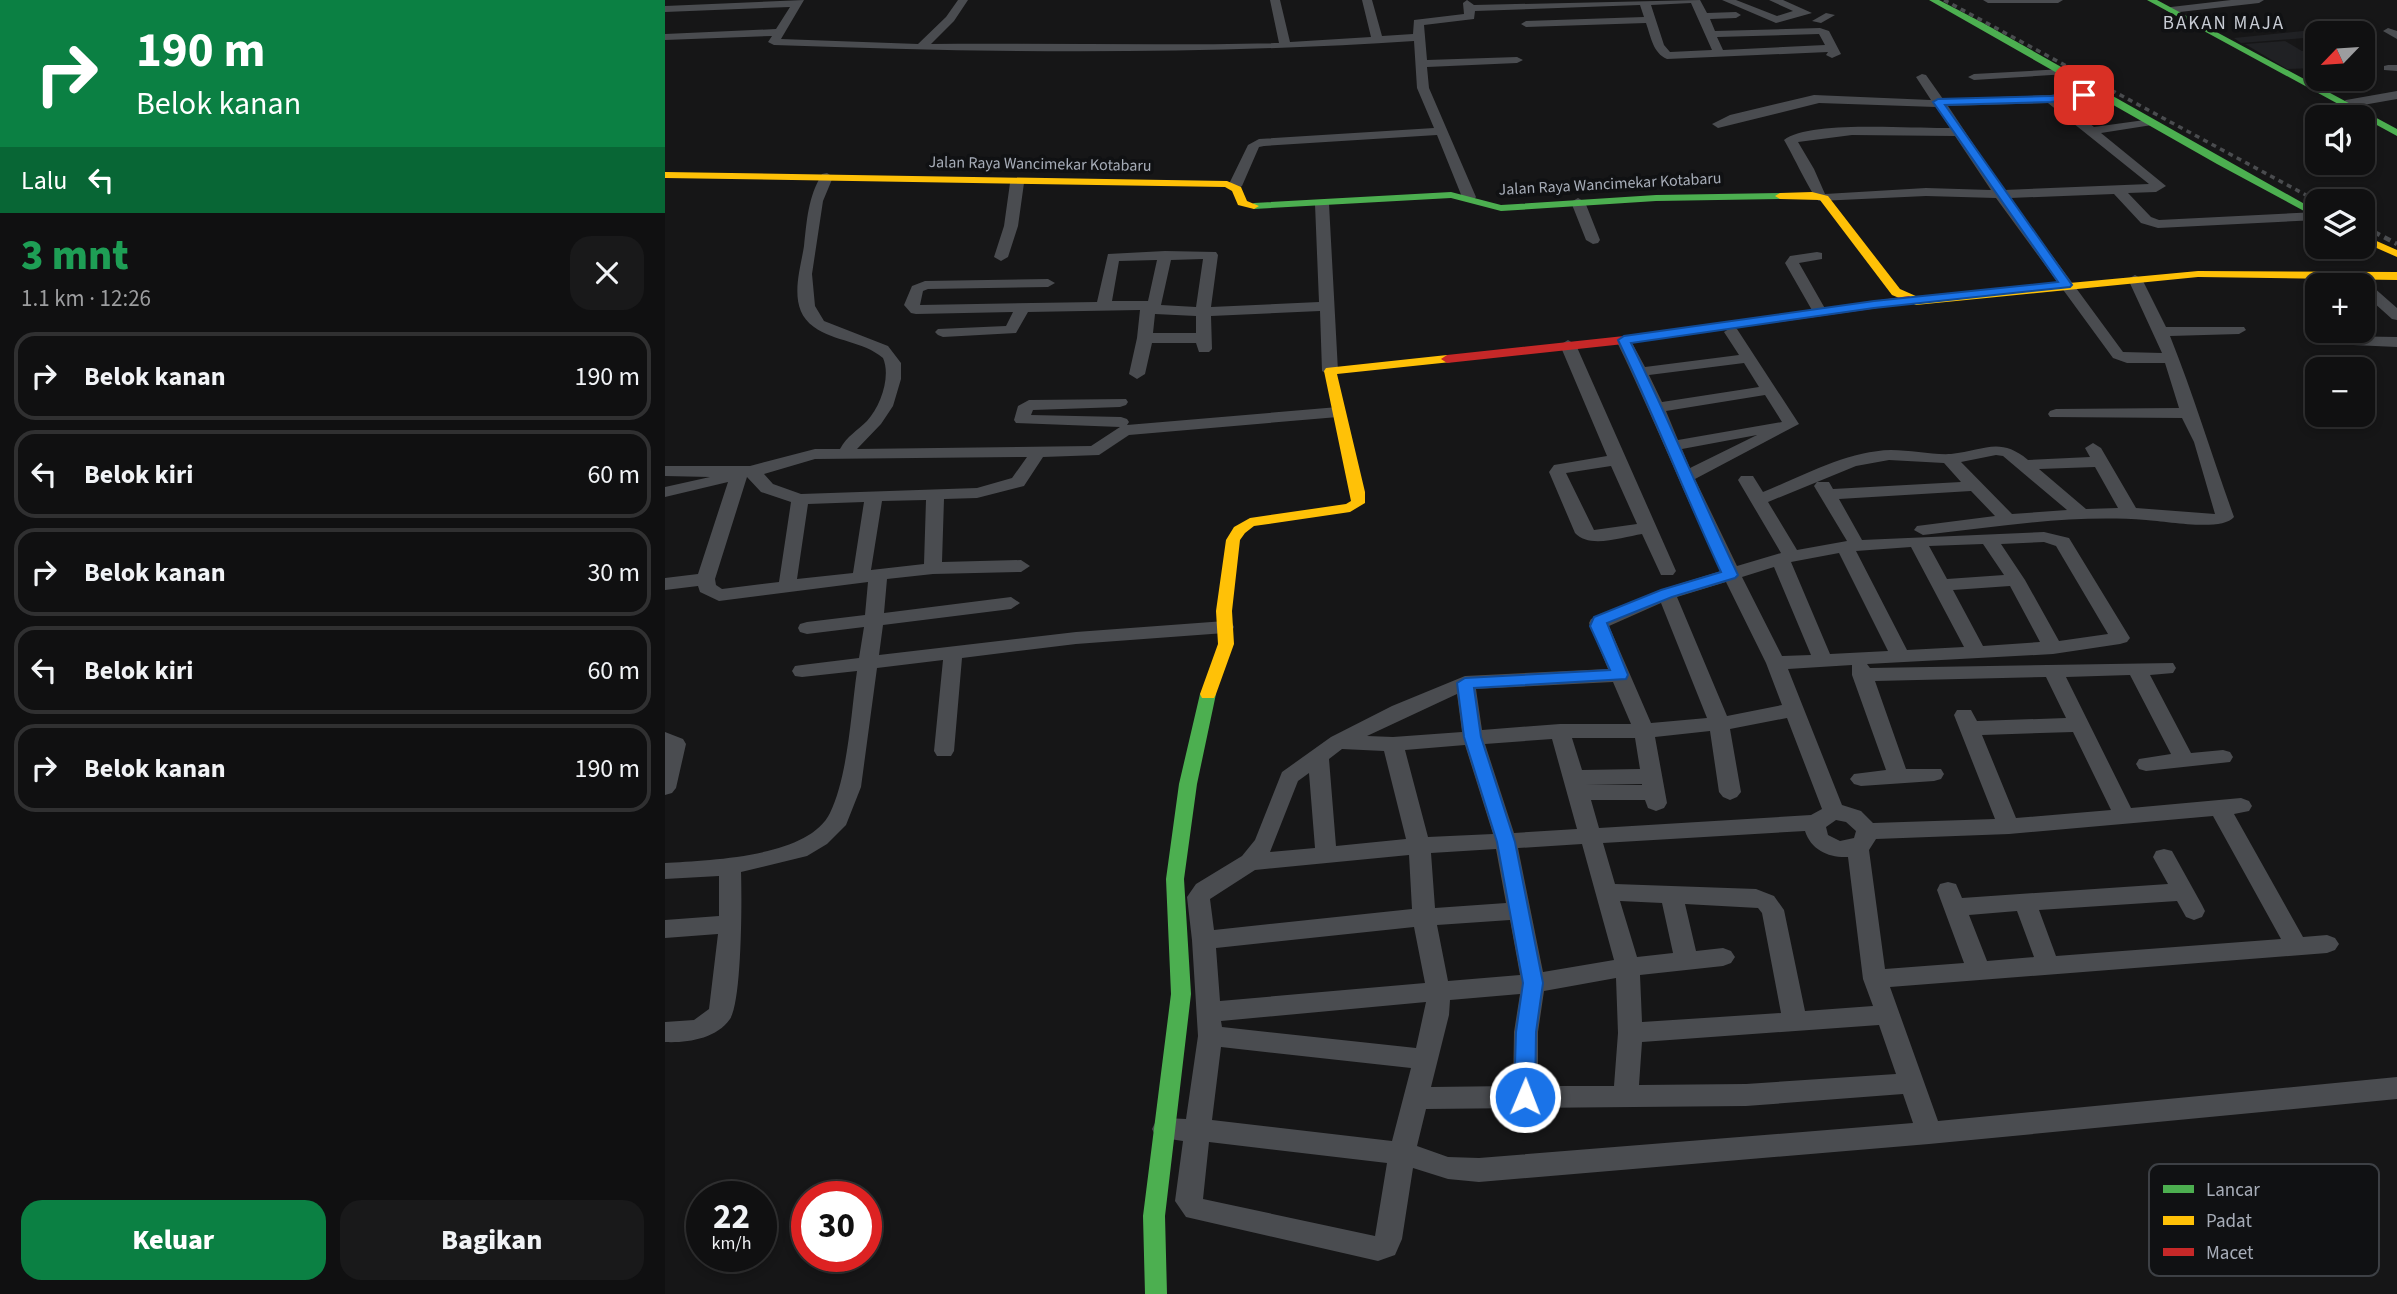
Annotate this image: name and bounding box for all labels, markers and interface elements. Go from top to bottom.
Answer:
district label: BAKAN MAJA [2163,10,2285,37]
text: 190 m [136,16,265,86]
north arrow [2305,21,2375,91]
map controls [2305,21,2375,427]
icon: right [21,28,112,119]
pin [2054,65,2114,125]
icon: arrive [2065,76,2103,114]
text: Belok kanan [136,81,301,127]
button: sound [2305,105,2375,175]
street label: Jalan Raya Wancimekar Kotabaru [928,151,1152,177]
icon: left [82,161,120,199]
text: Lalu [21,162,68,199]
street label: Jalan Raya Wancimekar Kotabaru [1498,167,1722,201]
button: layers [2305,189,2375,259]
text: 3 mnt [21,226,129,286]
button: close [570,236,644,310]
button: + [2305,273,2375,343]
text: 1.1 km · 12:26 [21,282,151,315]
icon: right [25,357,63,395]
button: − [2305,357,2375,427]
text: Belok kanan [84,358,226,395]
text: 190 m [574,358,640,395]
icon: left [25,455,63,493]
text: Belok kiri [84,456,193,493]
text: 60 m [587,456,640,493]
icon: right [25,553,63,591]
text: Belok kanan [84,554,226,591]
text: 30 m [587,554,640,591]
icon: left [25,651,63,689]
text: Belok kiri [84,652,193,689]
text: 60 m [587,652,640,689]
icon: right [25,749,63,787]
text: Belok kanan [84,750,226,787]
text: 190 m [574,750,640,787]
position arrow [1488,1060,1562,1134]
legend [2149,1164,2379,1276]
text: Lancar [2206,1177,2260,1204]
speed limit sign: 30 [791,1181,882,1272]
text: 22 [713,1192,750,1242]
button: Keluar [21,1200,326,1280]
button: Bagikan [340,1200,644,1280]
text: Padat [2206,1208,2252,1235]
text: km/h [712,1231,751,1256]
text: Macet [2206,1240,2254,1267]

